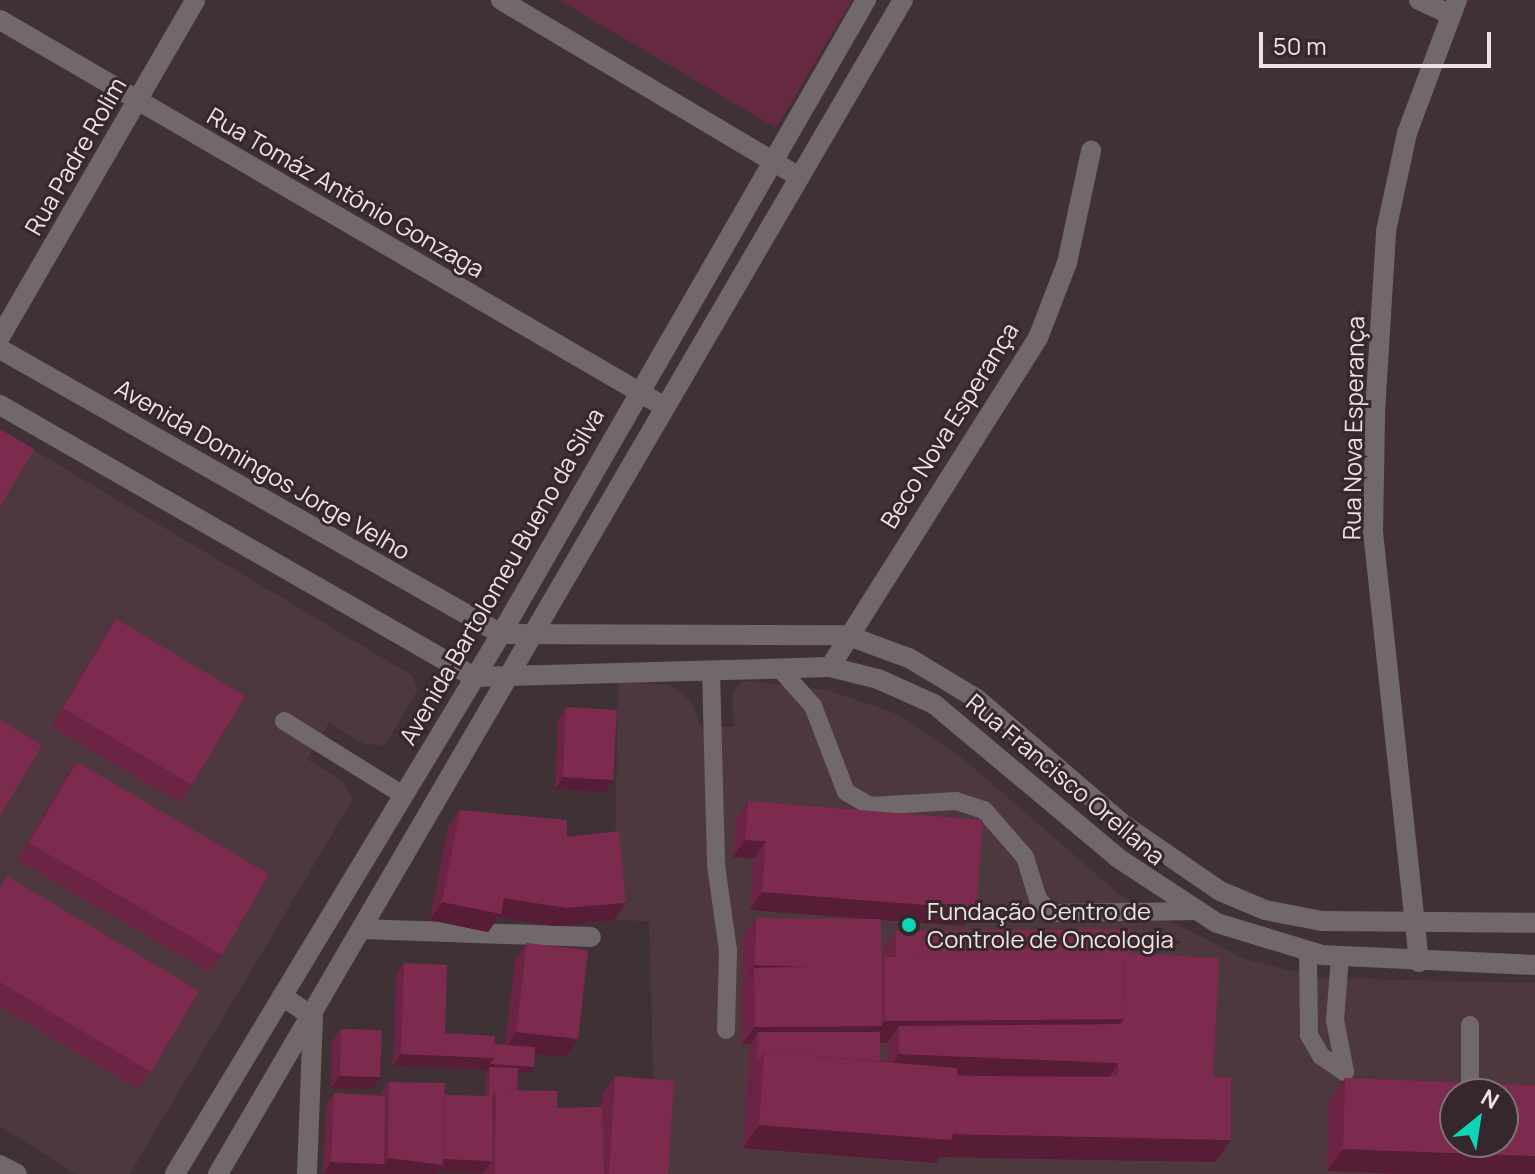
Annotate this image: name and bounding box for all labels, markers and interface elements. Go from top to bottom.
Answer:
scale bar [1263,16,1495,66]
text: 50 m [1273,29,1327,62]
street label: Rua Padre Rolim [18,72,132,240]
street label: Rua Tomáz Antônio Gonzaga [202,101,490,283]
street label: Rua Nova Esperança [1337,316,1369,540]
street label: Beco Nova Esperança [874,317,1024,533]
street label: Avenida Domingos Jorge Velho [110,373,416,565]
street label: Avenida Bartolomeu Bueno da Silva [393,403,609,749]
street label: Rua Francisco Orellana [961,688,1171,870]
place label: Fundação Centro de Controle de Oncologia [927,897,1174,953]
marker: Fundação Centro de Controle de Oncologia [898,914,920,936]
north arrow [1439,1078,1519,1158]
text: N [1476,1082,1504,1116]

